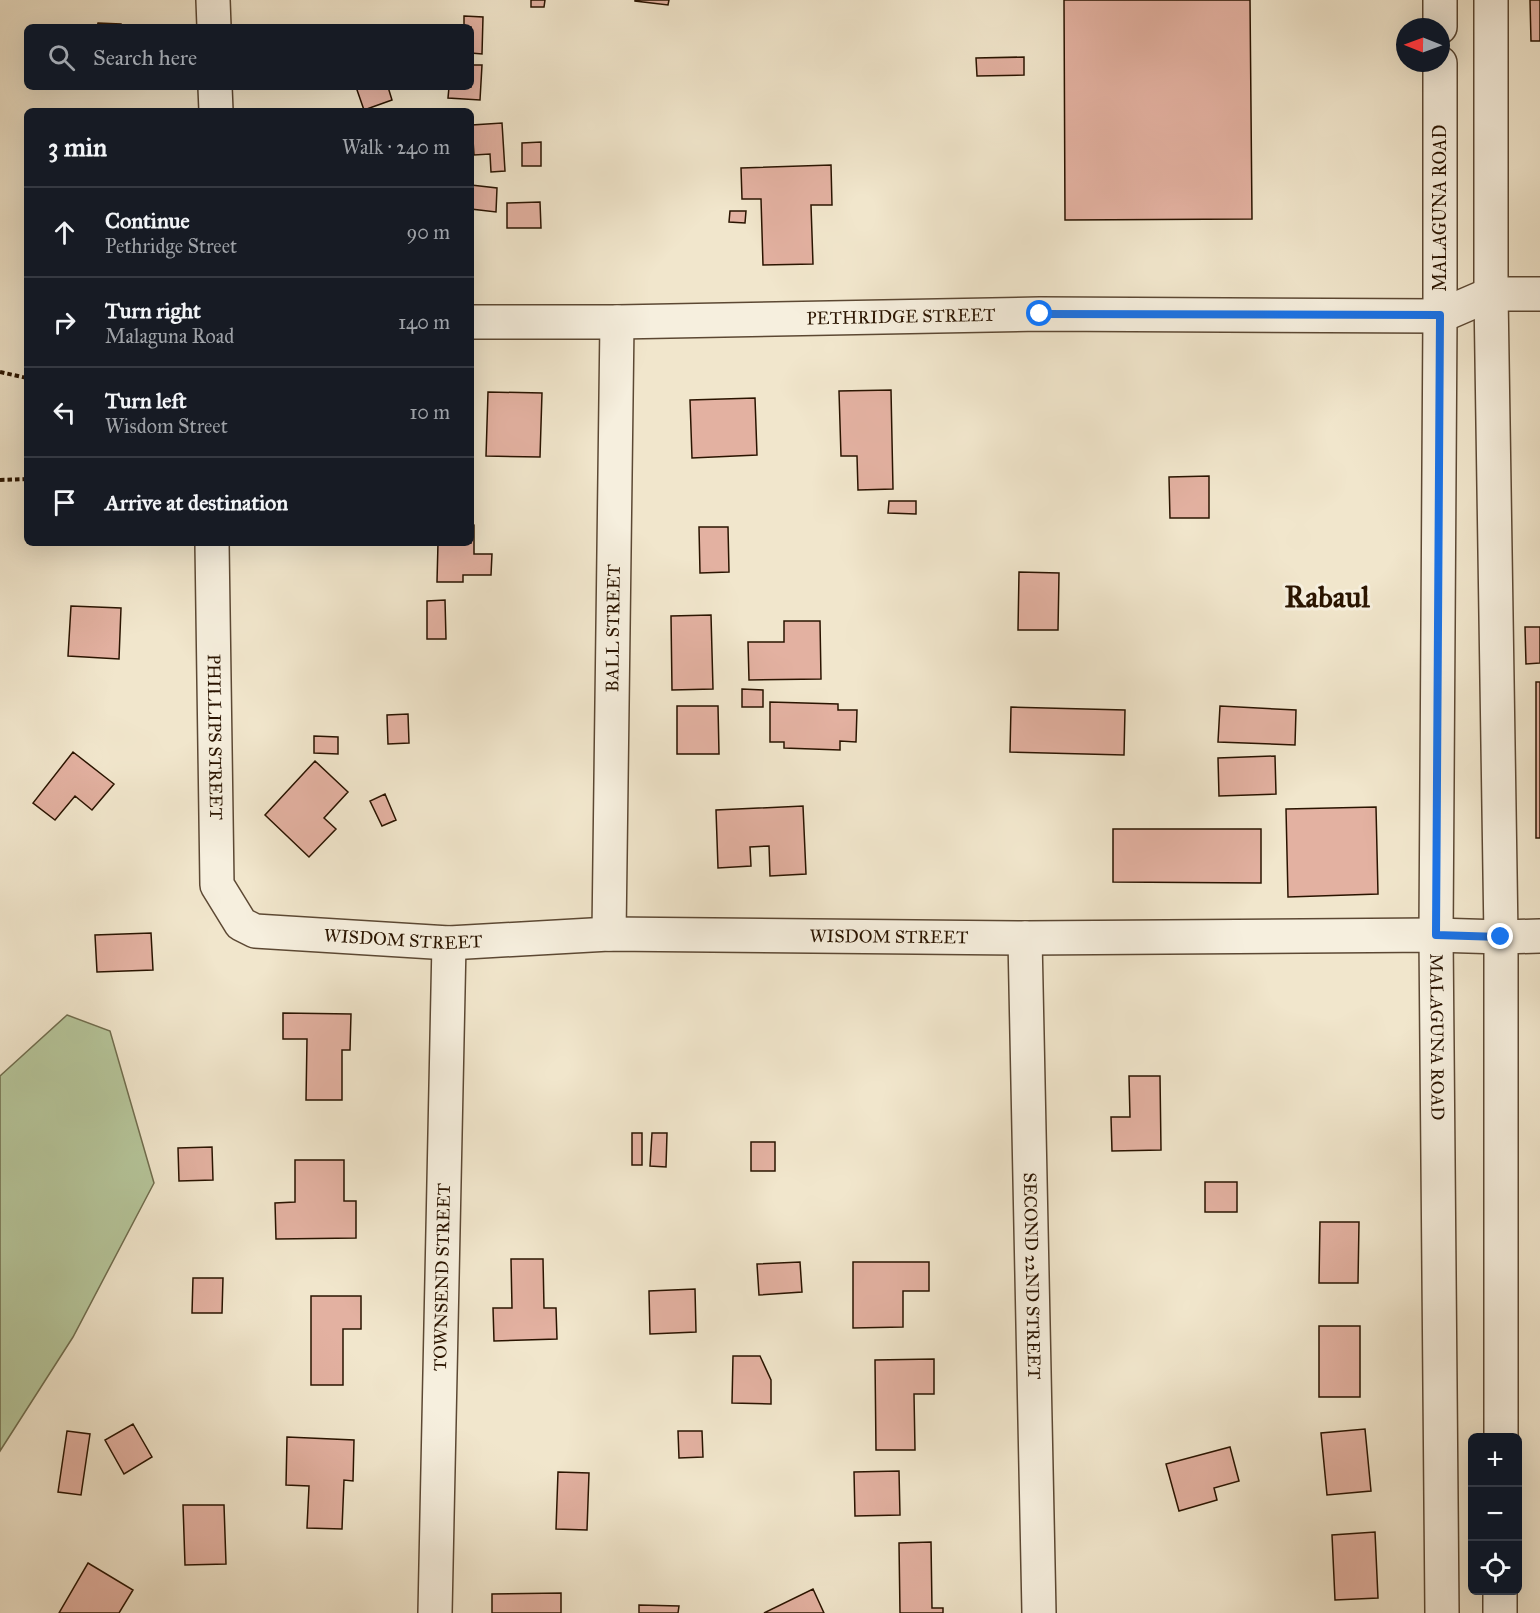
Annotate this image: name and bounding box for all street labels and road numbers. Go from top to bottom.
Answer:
street label: MALAGUNA ROAD [1429,125,1451,291]
street label: PETHRIDGE STREET [806,304,996,329]
street label: BALL STREET [601,564,625,692]
street label: PHILLIPS STREET [203,654,227,820]
street label: WISDOM STREET [323,924,483,954]
street label: WISDOM STREET [809,925,968,948]
street label: MALAGUNA ROAD [1425,953,1449,1121]
street label: SECOND 22ND STREET [1019,1172,1045,1380]
street label: TOWNSEND STREET [429,1183,455,1371]

